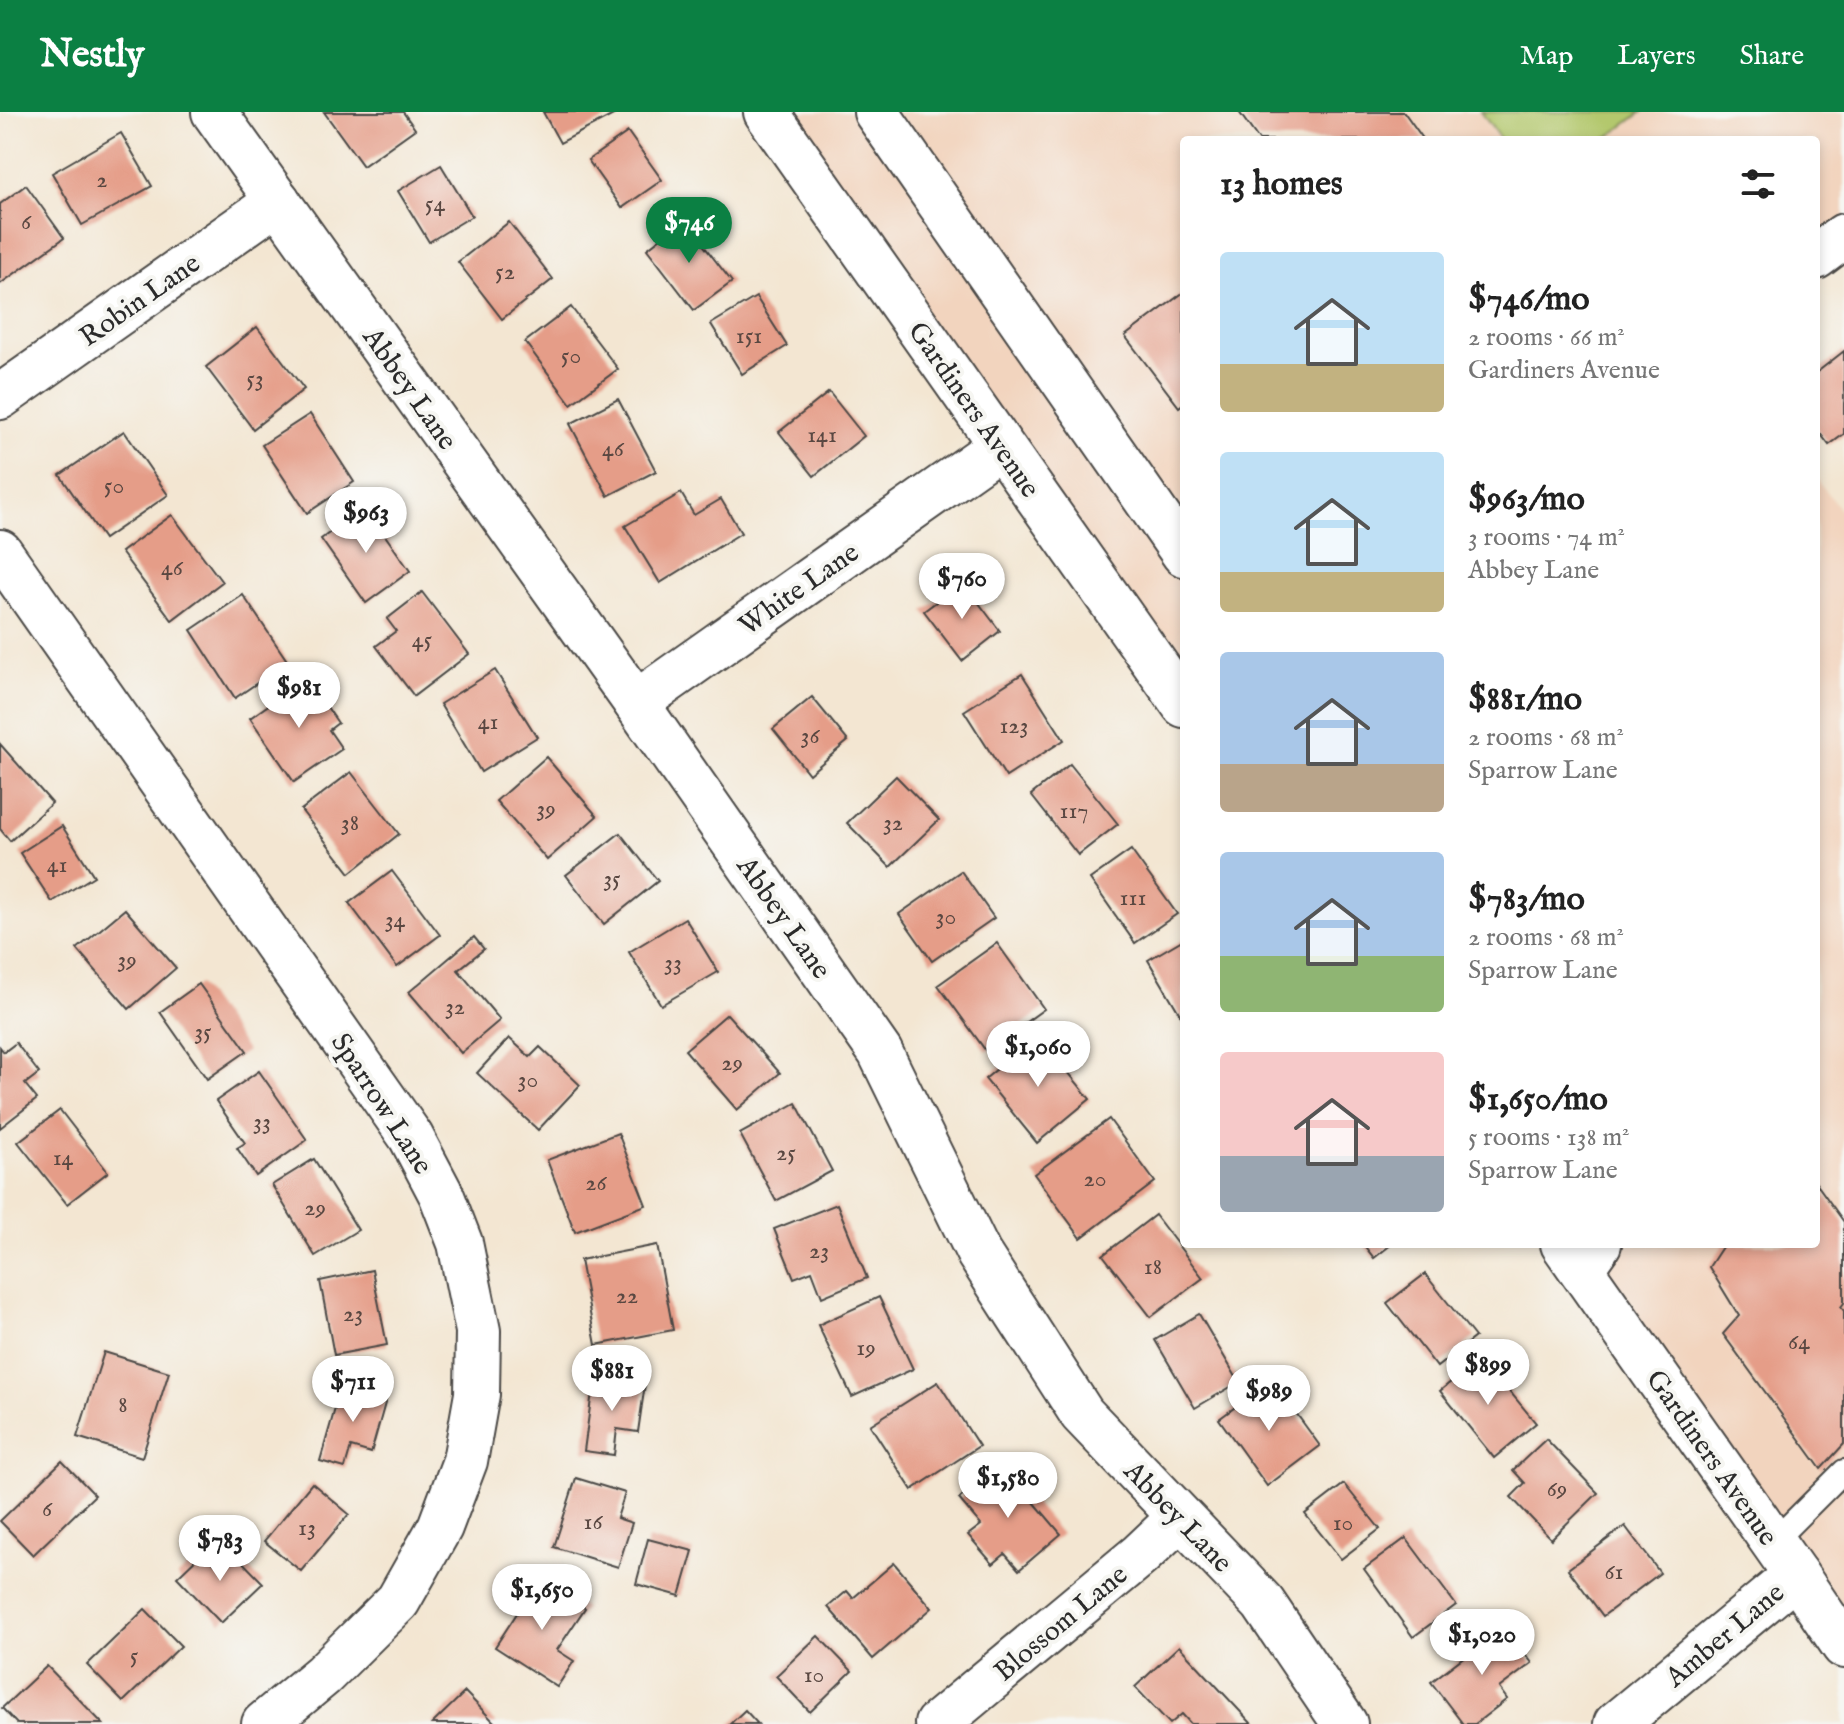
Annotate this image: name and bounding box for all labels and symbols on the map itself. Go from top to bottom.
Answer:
house number: 2 [96,165,108,196]
house number: 54 [425,189,445,220]
pin: $746 [642,197,736,265]
house number: 6 [21,207,32,238]
street label: Robin Lane [73,247,208,355]
house number: 52 [495,257,515,288]
street label: Gardiners Avenue [899,316,1047,505]
street label: Abbey Lane [353,321,464,457]
house number: 151 [736,321,762,352]
house number: 50 [561,341,581,372]
house number: 53 [246,364,264,395]
house number: 141 [807,420,837,451]
house number: 46 [602,434,625,465]
house number: 50 [104,471,124,502]
pin: $963 [319,487,413,555]
street label: White Lane [733,536,866,644]
house number: 46 [161,553,184,584]
pin: $760 [915,553,1009,621]
house number: 45 [412,625,432,656]
pin: $981 [252,662,346,730]
house number: 41 [478,707,498,738]
house number: 123 [999,711,1029,742]
house number: 36 [800,721,820,752]
house number: 39 [536,794,556,825]
house number: 117 [1059,796,1089,827]
house number: 38 [341,808,359,839]
house number: 32 [883,808,903,839]
house number: 41 [47,850,67,881]
street label: Abbey Lane [727,850,838,986]
house number: 35 [603,864,621,895]
house number: 111 [1120,883,1146,914]
house number: 30 [936,902,956,933]
house number: 34 [385,905,406,936]
house number: 39 [117,945,137,976]
house number: 33 [664,948,682,979]
house number: 32 [445,992,465,1023]
house number: 35 [194,1017,212,1048]
pin: $1,060 [973,1021,1103,1089]
street label: Sparrow Lane [322,1027,440,1182]
house number: 29 [721,1048,743,1079]
house number: 30 [518,1065,538,1096]
house number: 33 [253,1107,271,1138]
house number: 25 [776,1138,796,1169]
house number: 14 [53,1143,74,1174]
house number: 20 [1083,1164,1107,1195]
house number: 26 [585,1168,608,1199]
house number: 29 [304,1193,326,1224]
house number: 23 [809,1236,829,1267]
house number: 18 [1144,1252,1162,1283]
house number: 22 [616,1281,638,1312]
house number: 23 [343,1299,363,1330]
house number: 64 [1788,1327,1810,1358]
house number: 19 [856,1333,876,1364]
pin: $899 [1441,1339,1535,1407]
pin: $881 [565,1345,659,1413]
pin: $711 [306,1356,400,1424]
street label: Gardiners Avenue [1637,1364,1785,1553]
pin: $989 [1222,1365,1316,1433]
house number: 8 [118,1390,128,1421]
pin: $1,580 [943,1452,1073,1520]
street label: Abbey Lane [1115,1454,1239,1581]
house number: 69 [1547,1474,1567,1505]
house number: 6 [42,1494,53,1525]
house number: 16 [583,1507,603,1538]
house number: 10 [1333,1508,1353,1539]
house number: 13 [298,1513,316,1544]
pin: $783 [173,1515,267,1583]
house number: 61 [1605,1557,1623,1588]
street label: Blossom Lane [988,1558,1136,1690]
pin: $1,650 [477,1564,607,1632]
street label: Amber Lane [1658,1576,1792,1696]
pin: $1,020 [1417,1609,1547,1677]
house number: 5 [130,1641,139,1672]
house number: 10 [804,1660,824,1691]

